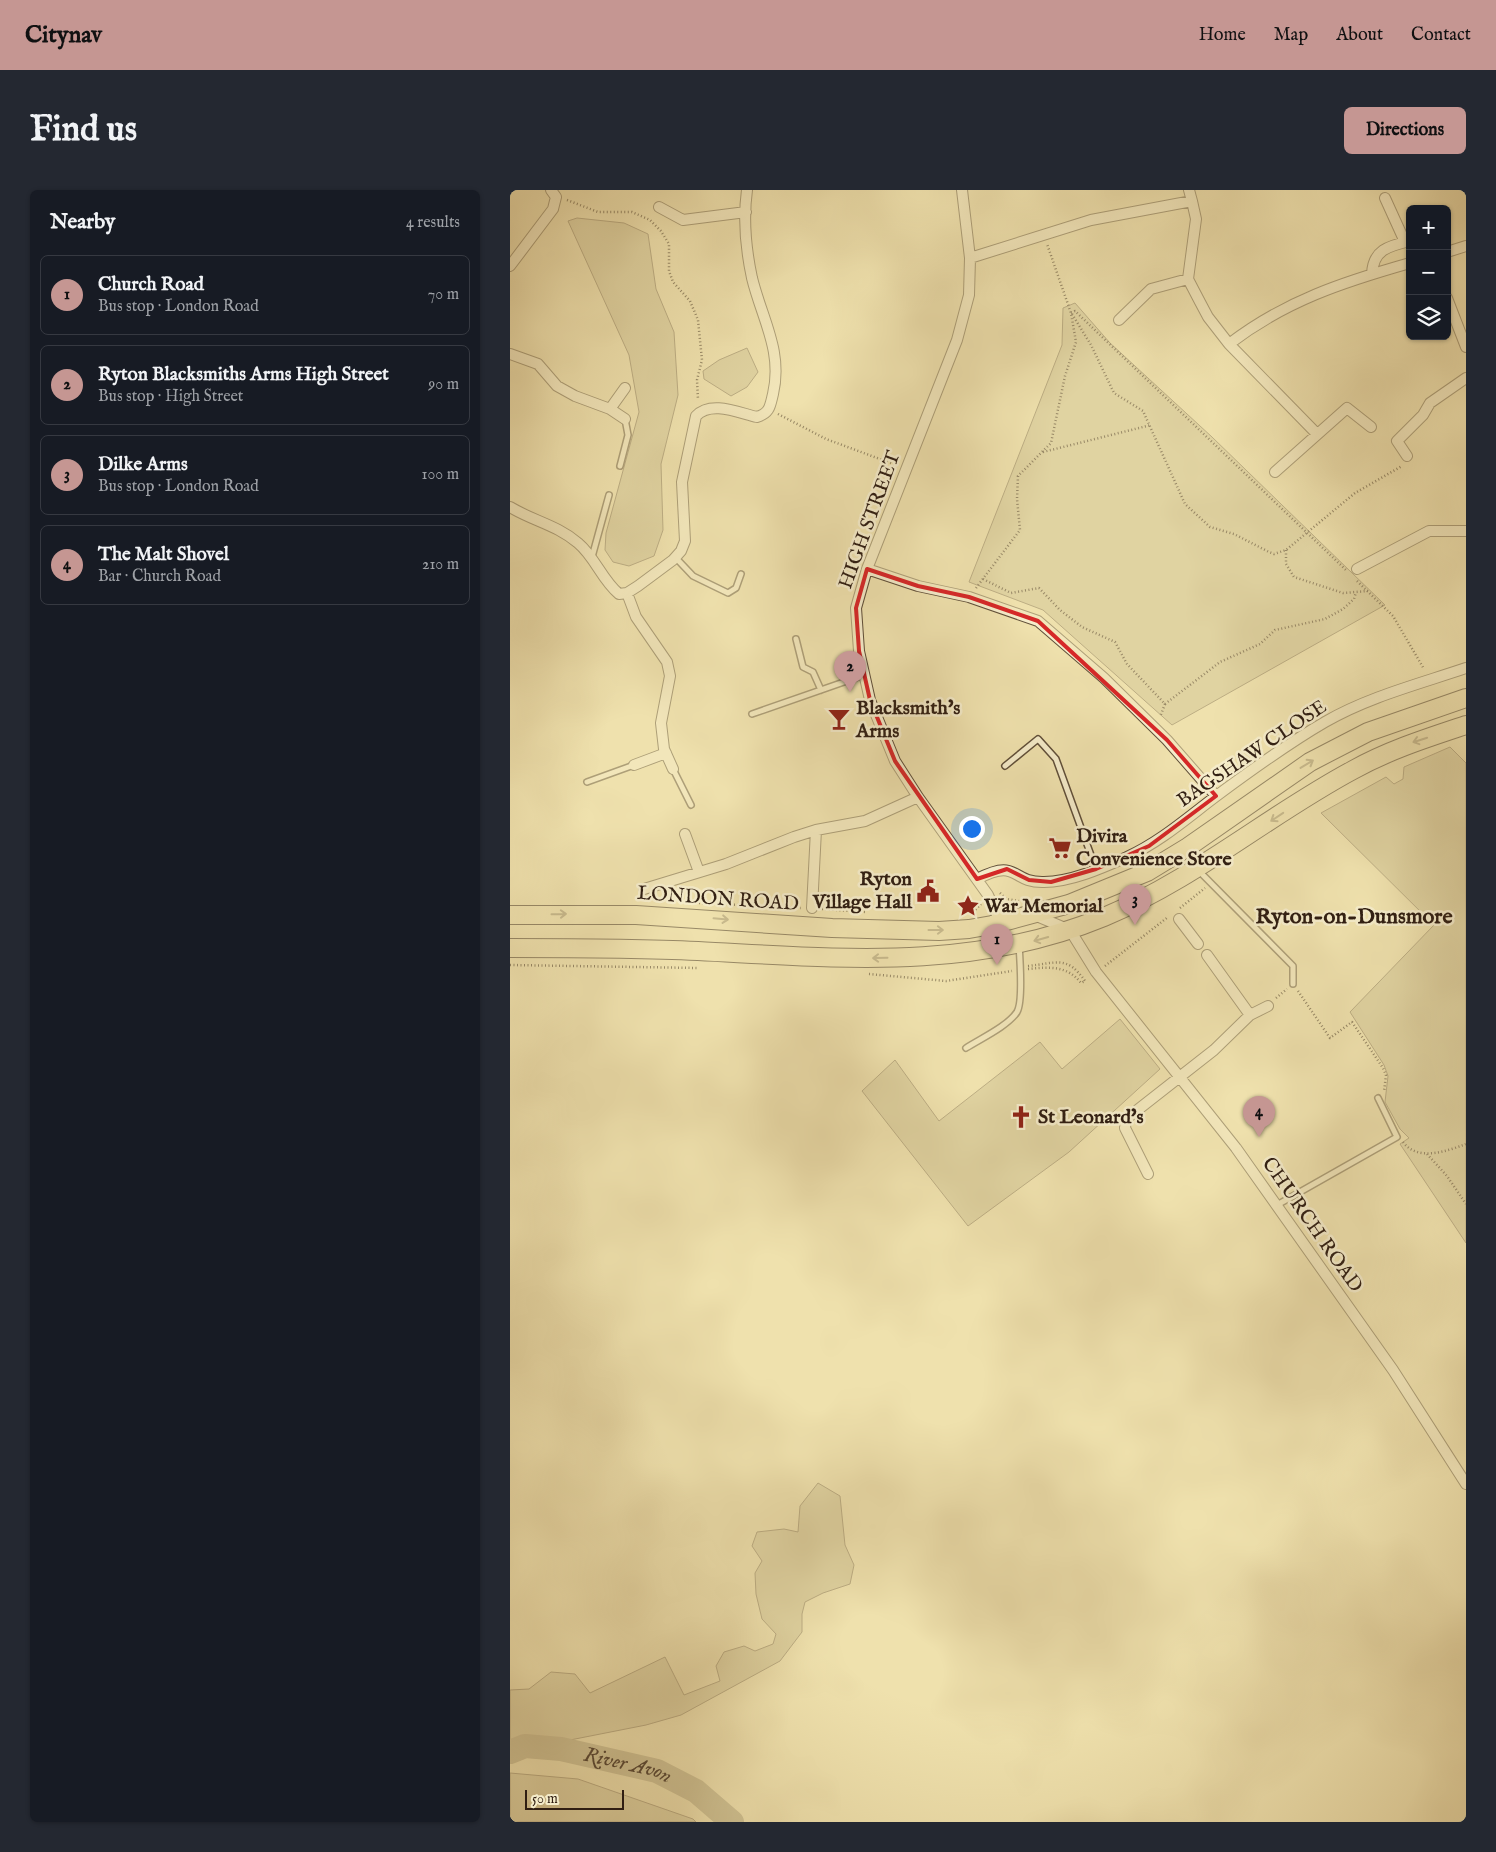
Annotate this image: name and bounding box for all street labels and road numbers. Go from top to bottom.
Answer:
street label: HIGH STREET [833,447,907,592]
street label: BAGSHAW CLOSE [1172,695,1332,813]
street label: LONDON ROAD [636,881,800,917]
street label: CHURCH ROAD [1256,1152,1368,1298]

